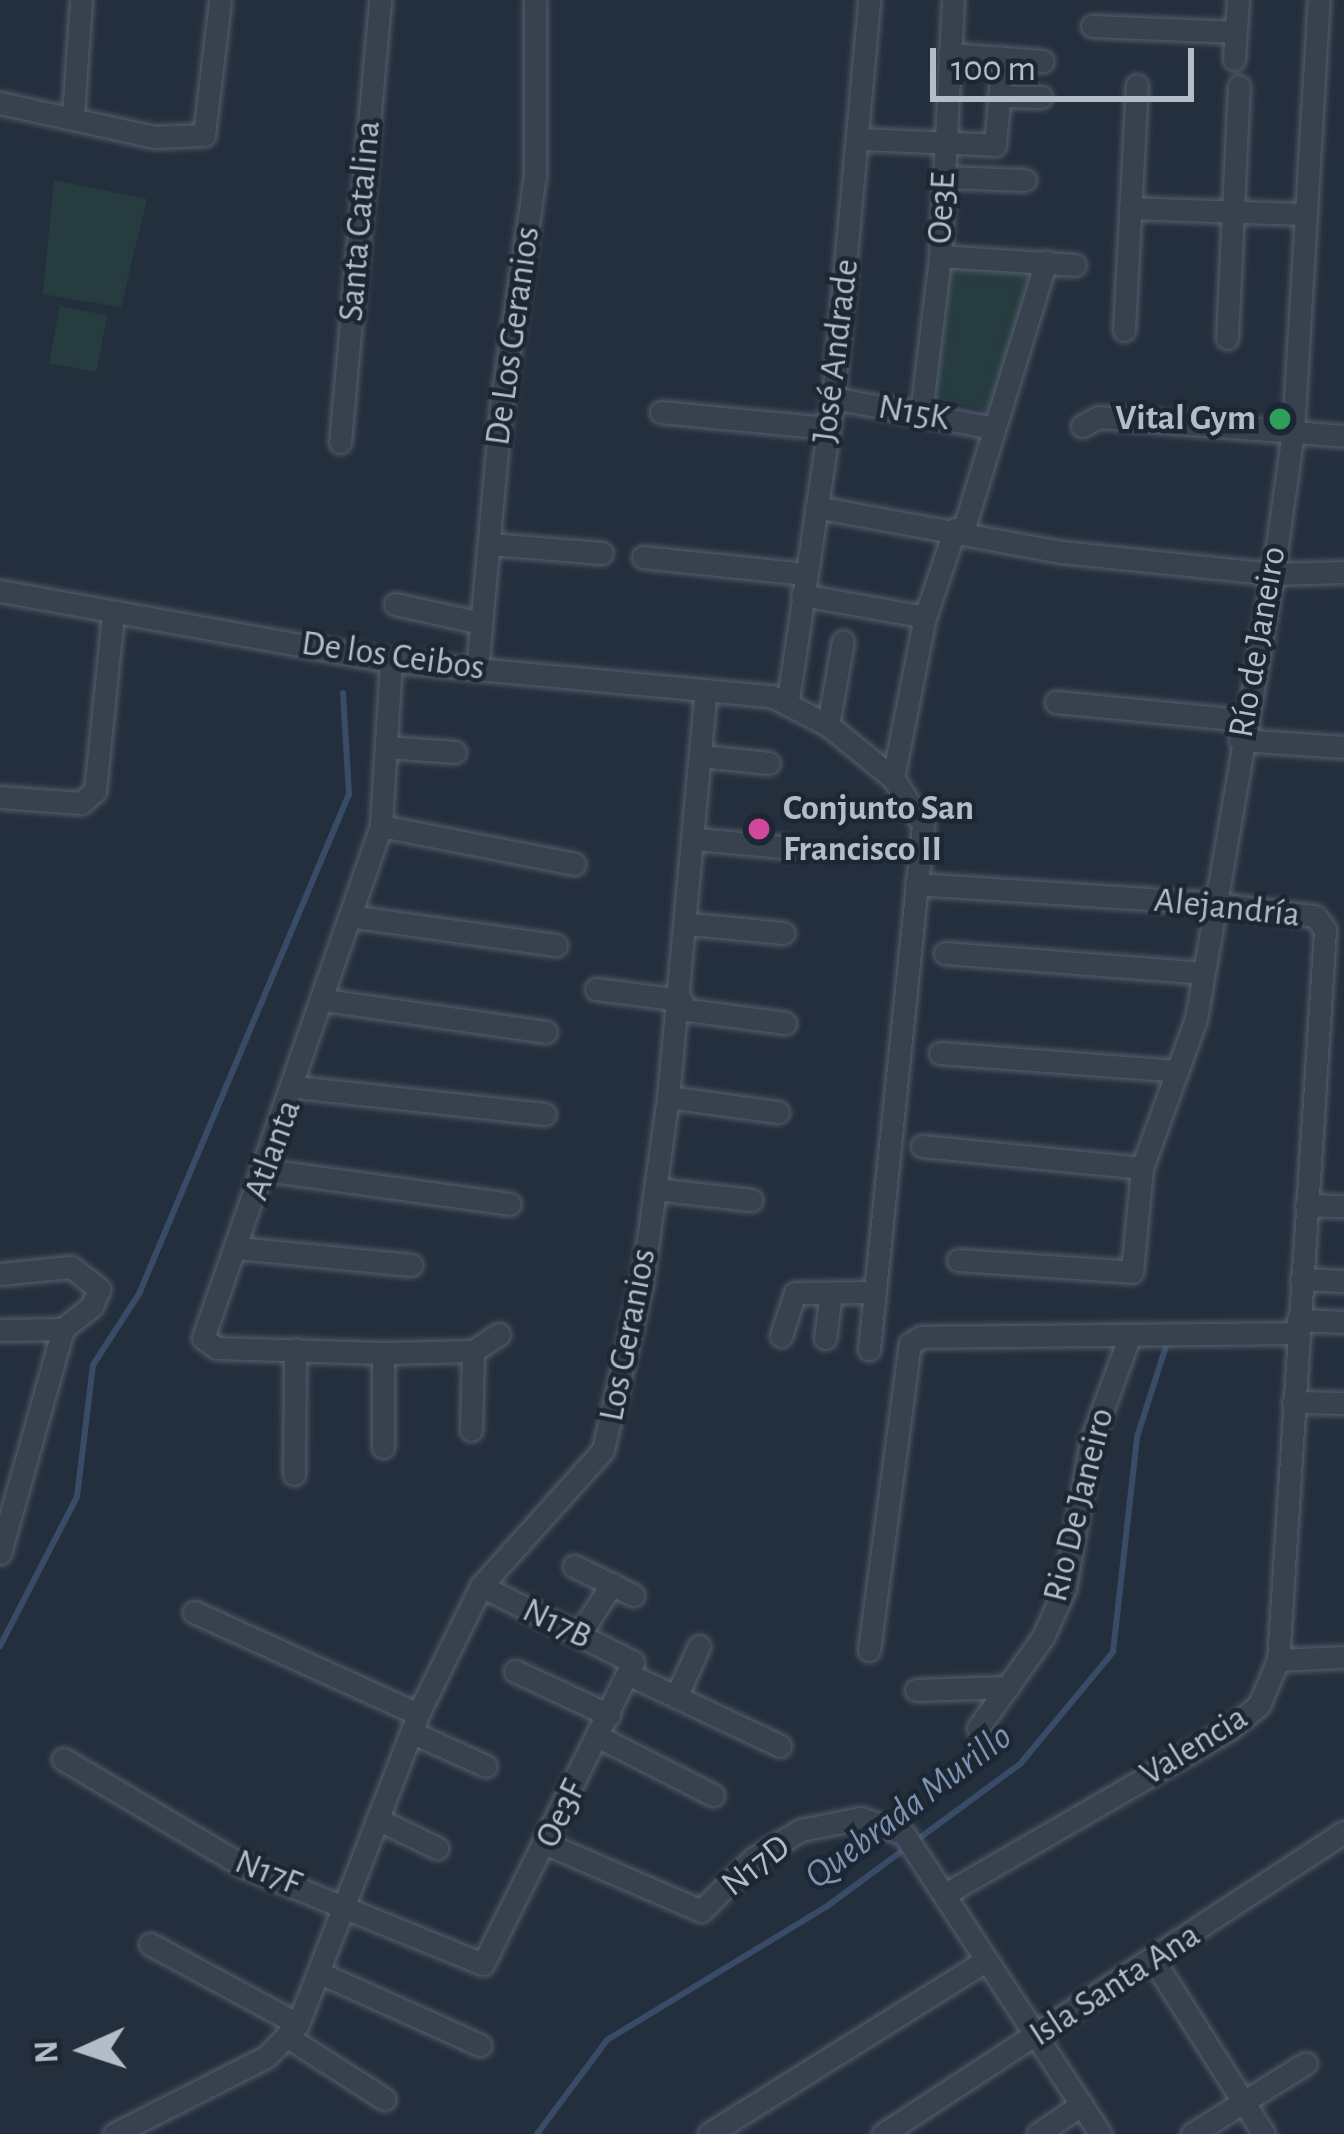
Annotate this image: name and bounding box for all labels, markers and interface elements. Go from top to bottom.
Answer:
scale bar [936,24,1200,98]
text: 100 m [951,51,1036,87]
street label: Santa Catalina [330,119,390,323]
street label: Oe3E [919,171,965,245]
street label: De Los Geranios [476,224,550,448]
street label: José Andrade [803,257,869,445]
street label: N15K [875,386,953,440]
place label: Vital Gym [1115,397,1256,441]
marker: Vital Gym [1267,406,1293,432]
street label: Río de Janeiro [1220,543,1296,741]
street label: De los Ceibos [299,622,487,690]
place label: Conjunto San Francisco II [783,786,974,871]
marker: Conjunto San Francisco II [746,816,772,842]
street label: Alejandría [1152,879,1302,937]
street label: Atlanta [235,1094,311,1206]
street label: Los Geranios [590,1245,666,1425]
street label: Rio De Janeiro [1034,1404,1124,1606]
street label: N17B [515,1589,599,1659]
street label: Valencia [1132,1696,1256,1796]
water label: Quebrada Murillo [796,1714,1022,1900]
street label: Oe3F [526,1773,596,1855]
street label: N17D [713,1826,799,1906]
street label: N17F [229,1840,307,1906]
street label: Isla Santa Ana [1022,1914,1208,2056]
north arrow [24,1990,144,2110]
text: N [30,2040,65,2064]

